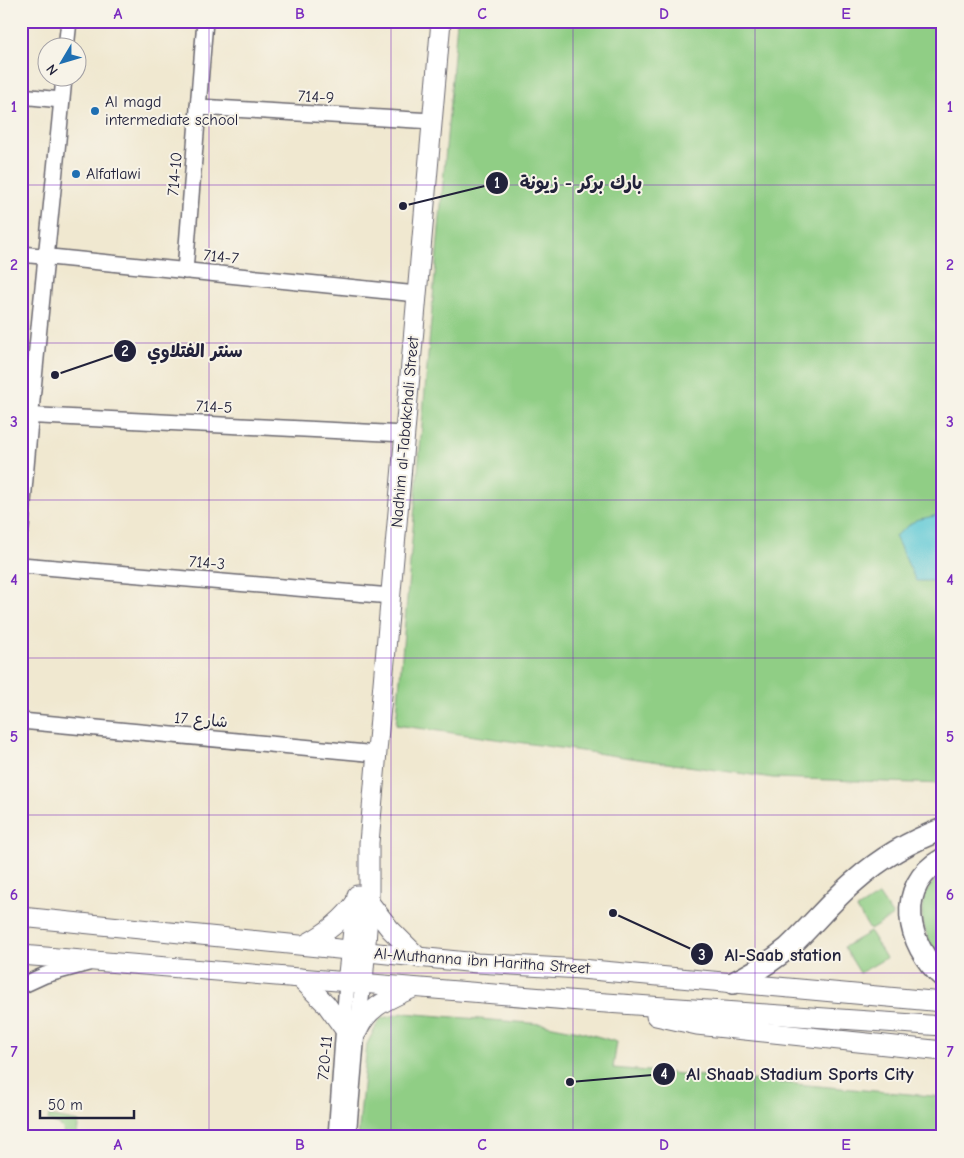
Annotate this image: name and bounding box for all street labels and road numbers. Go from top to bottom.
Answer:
street label: 714-9 [297,87,335,107]
street label: 714-10 [164,151,186,197]
street label: 714-7 [202,246,240,268]
street label: Nadhim al-Tabakchali Street [388,335,422,528]
street label: 714-5 [195,397,233,417]
street label: 714-3 [188,552,226,574]
street label: شارع 17 [173,709,229,733]
street label: Al-Muthanna ibn Haritha Street [373,944,591,978]
street label: 720-11 [314,1035,336,1081]

